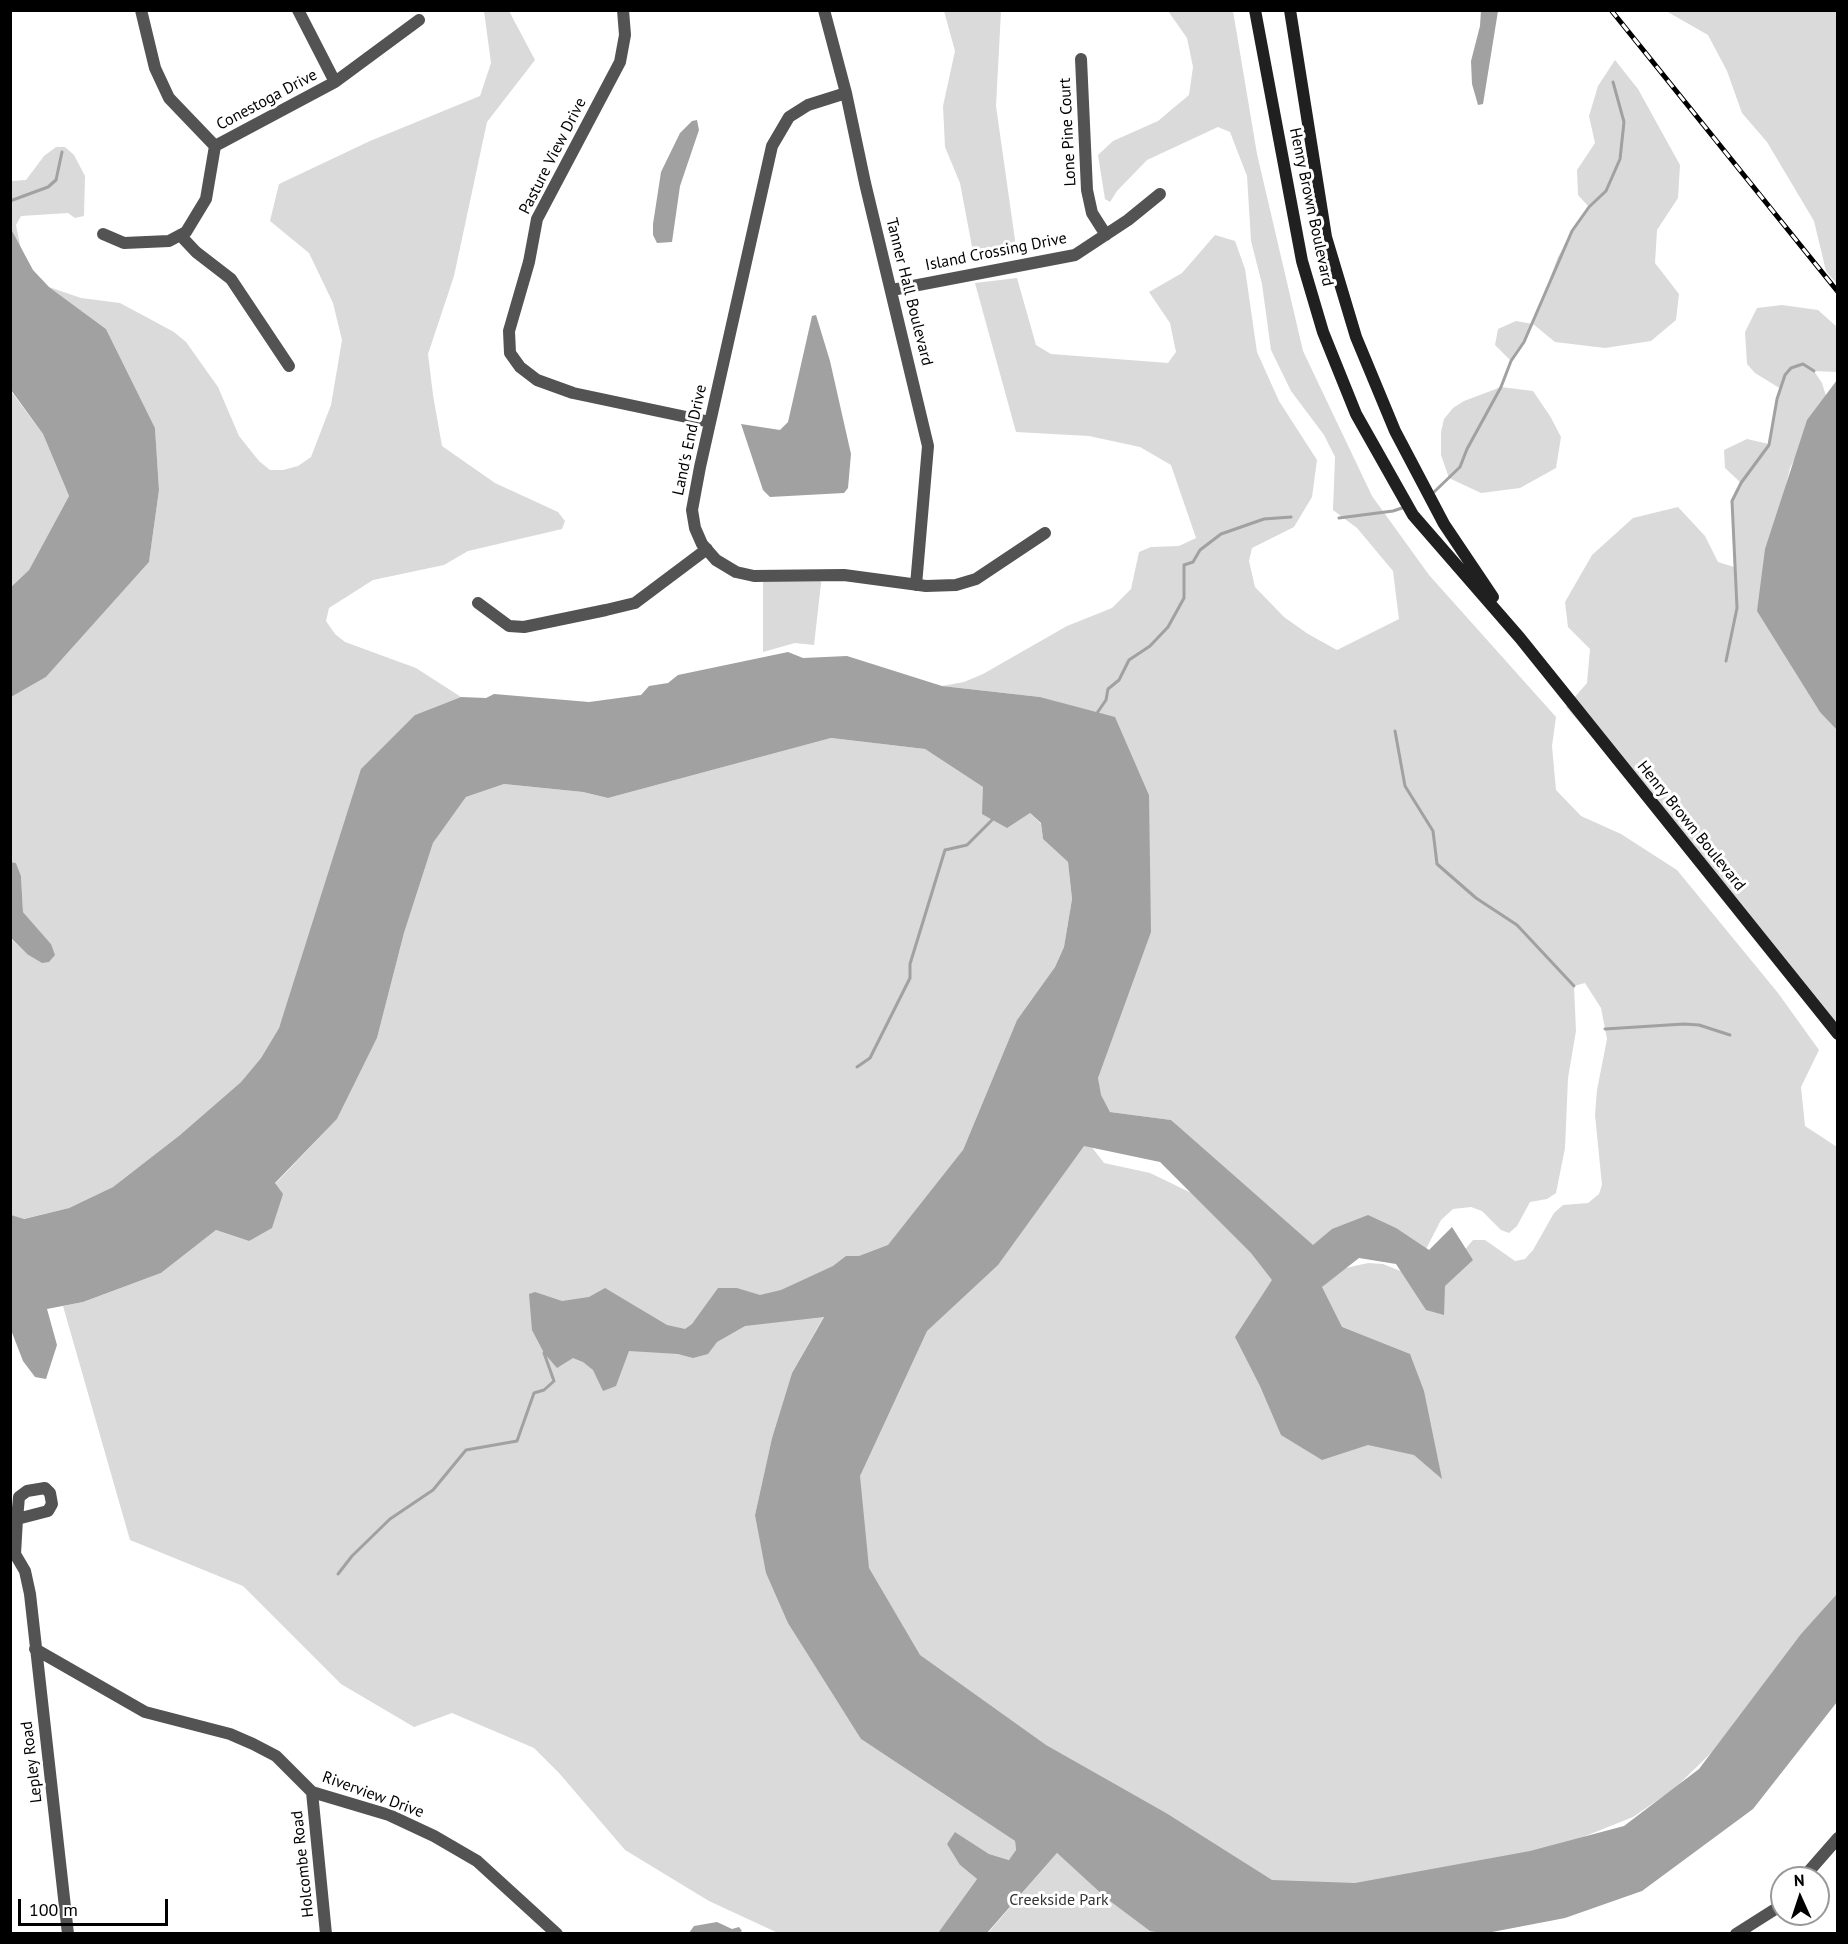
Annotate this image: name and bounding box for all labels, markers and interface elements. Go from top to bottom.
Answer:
street label: Conestoga Drive [213,65,321,135]
street label: Lone Pine Court [1056,77,1080,187]
street label: Pasture View Drive [515,95,591,217]
street label: Henry Brown Boulevard [1285,126,1337,288]
street label: Tanner Hall Boulevard [881,216,937,368]
street label: Island Crossing Drive [924,229,1068,275]
street label: Land's End Drive [669,383,711,497]
street label: Henry Brown Boulevard [1633,757,1749,895]
street label: Lepley Road [17,1720,47,1804]
street label: Riverview Drive [320,1768,426,1822]
street label: Holcombe Road [288,1810,318,1918]
north arrow [1770,1866,1830,1926]
text: N [1793,1870,1805,1890]
scale bar [21,1887,171,1925]
park label: Creekside Park [1009,1890,1109,1910]
text: 100 m [29,1898,78,1921]

